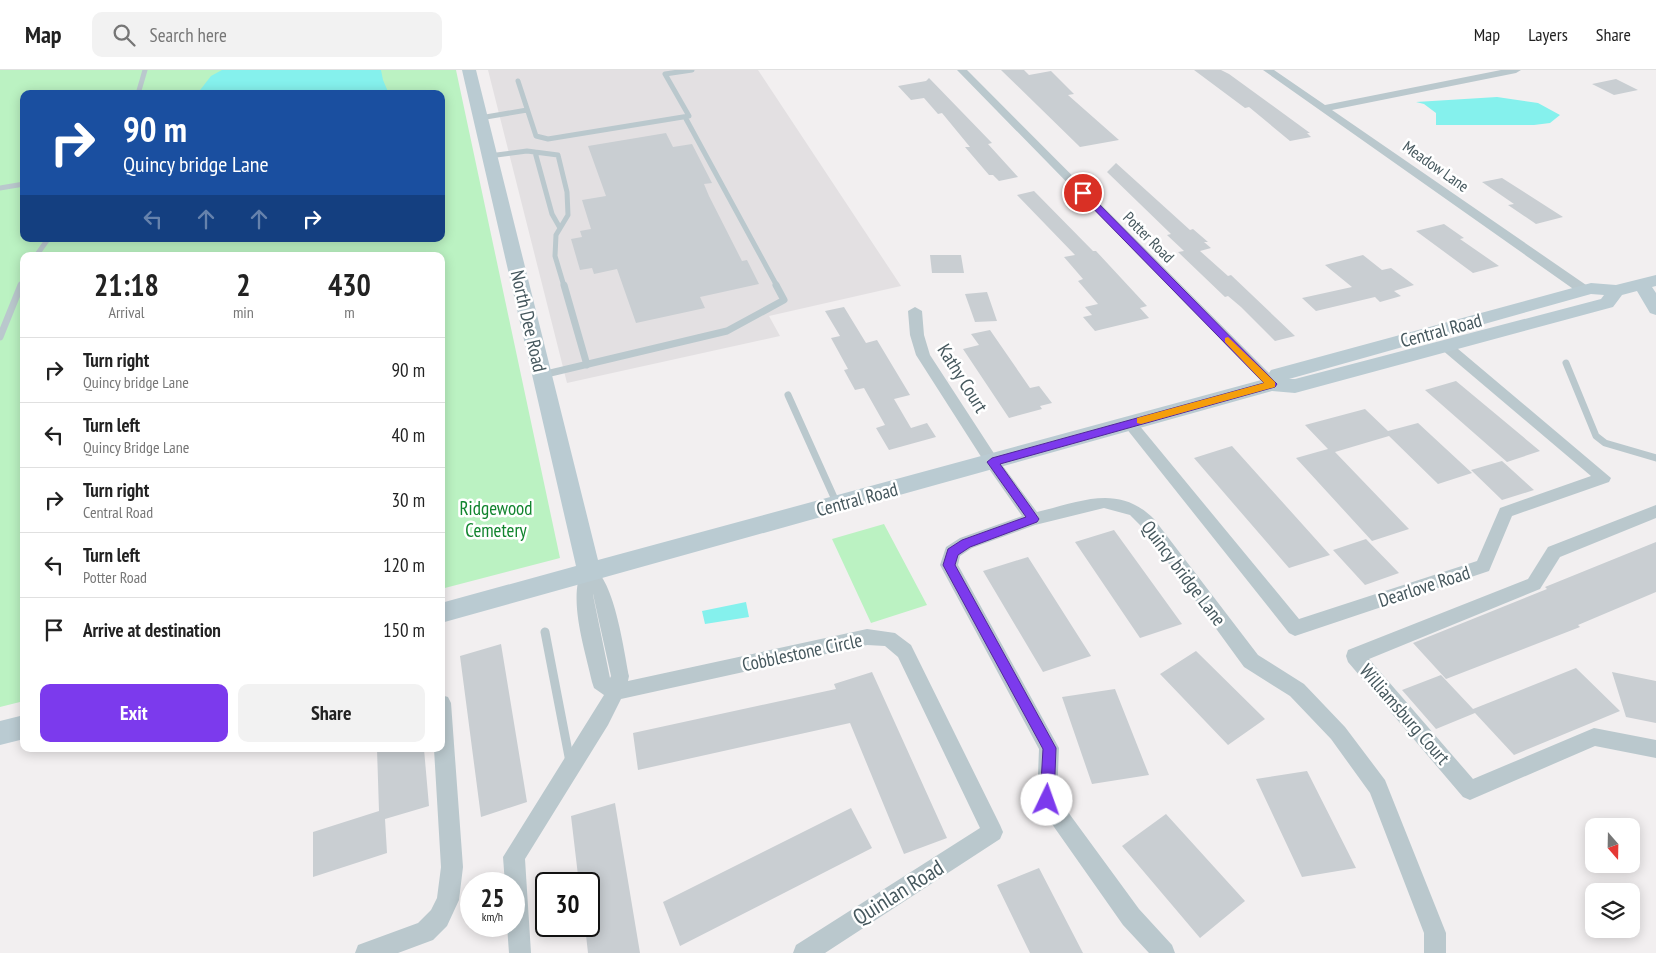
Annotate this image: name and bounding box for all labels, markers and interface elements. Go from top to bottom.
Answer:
search box [92,12,442,57]
text: Map [25,19,62,50]
icon: search [110,21,138,49]
text: Search here [150,23,227,47]
text: Map [1474,23,1500,46]
text: Layers [1528,23,1568,46]
text: Share [1596,23,1631,46]
text: 90 m [123,106,187,152]
icon: right [40,110,105,175]
street label: Meadow Lane [1399,136,1473,196]
text: Quincy bridge Lane [123,150,268,178]
pin [1062,172,1104,214]
icon: arrive [1069,179,1097,207]
icon: left [139,205,167,233]
icon: ahead [192,205,220,233]
icon: ahead [245,205,273,233]
icon: right [298,205,326,233]
street label: Potter Road [1119,207,1179,267]
text: 21:18 [94,265,159,304]
text: 2 [236,265,251,304]
text: 430 [328,265,371,304]
street label: North Dee Road [506,268,552,374]
text: Arrival [108,302,145,322]
text: min [233,302,254,322]
text: m [344,302,355,322]
street label: Central Road [1398,308,1484,352]
street label: Kathy Court [933,339,994,417]
text: Turn right [83,348,149,372]
icon: right [40,356,68,384]
text: 90 m [392,358,425,382]
text: Quincy bridge Lane [83,372,189,392]
text: Turn left [83,413,140,437]
icon: left [40,421,68,449]
text: 40 m [392,423,425,447]
text: Quincy Bridge Lane [83,437,189,457]
street label: Central Road [814,477,900,521]
text: Turn right [83,478,149,502]
icon: right [40,486,68,514]
text: 30 m [392,488,425,512]
park label: Ridgewood Cemetery [459,496,533,542]
text: Central Road [83,502,153,522]
street label: Quincy bridge Lane [1137,516,1231,631]
text: Turn left [83,543,140,567]
icon: left [40,551,68,579]
text: 120 m [383,553,425,577]
street label: Dearlove Road [1375,560,1473,612]
text: Potter Road [83,567,147,587]
icon: arrive [40,616,68,644]
text: Arrive at destination [83,618,221,642]
text: 150 m [383,618,425,642]
street label: Cobblestone Circle [740,628,864,676]
street label: Williamsburg Court [1355,659,1456,770]
button: Exit [40,684,228,742]
button: Share [238,684,425,742]
position arrow [1020,773,1072,825]
north arrow [1585,818,1640,872]
map controls [1585,818,1640,938]
street label: Quinlan Road [847,853,949,931]
speed limit sign: 30 [535,872,600,937]
text: 25 [481,882,504,914]
button: layers [1585,883,1640,938]
text: km/h [482,909,503,924]

